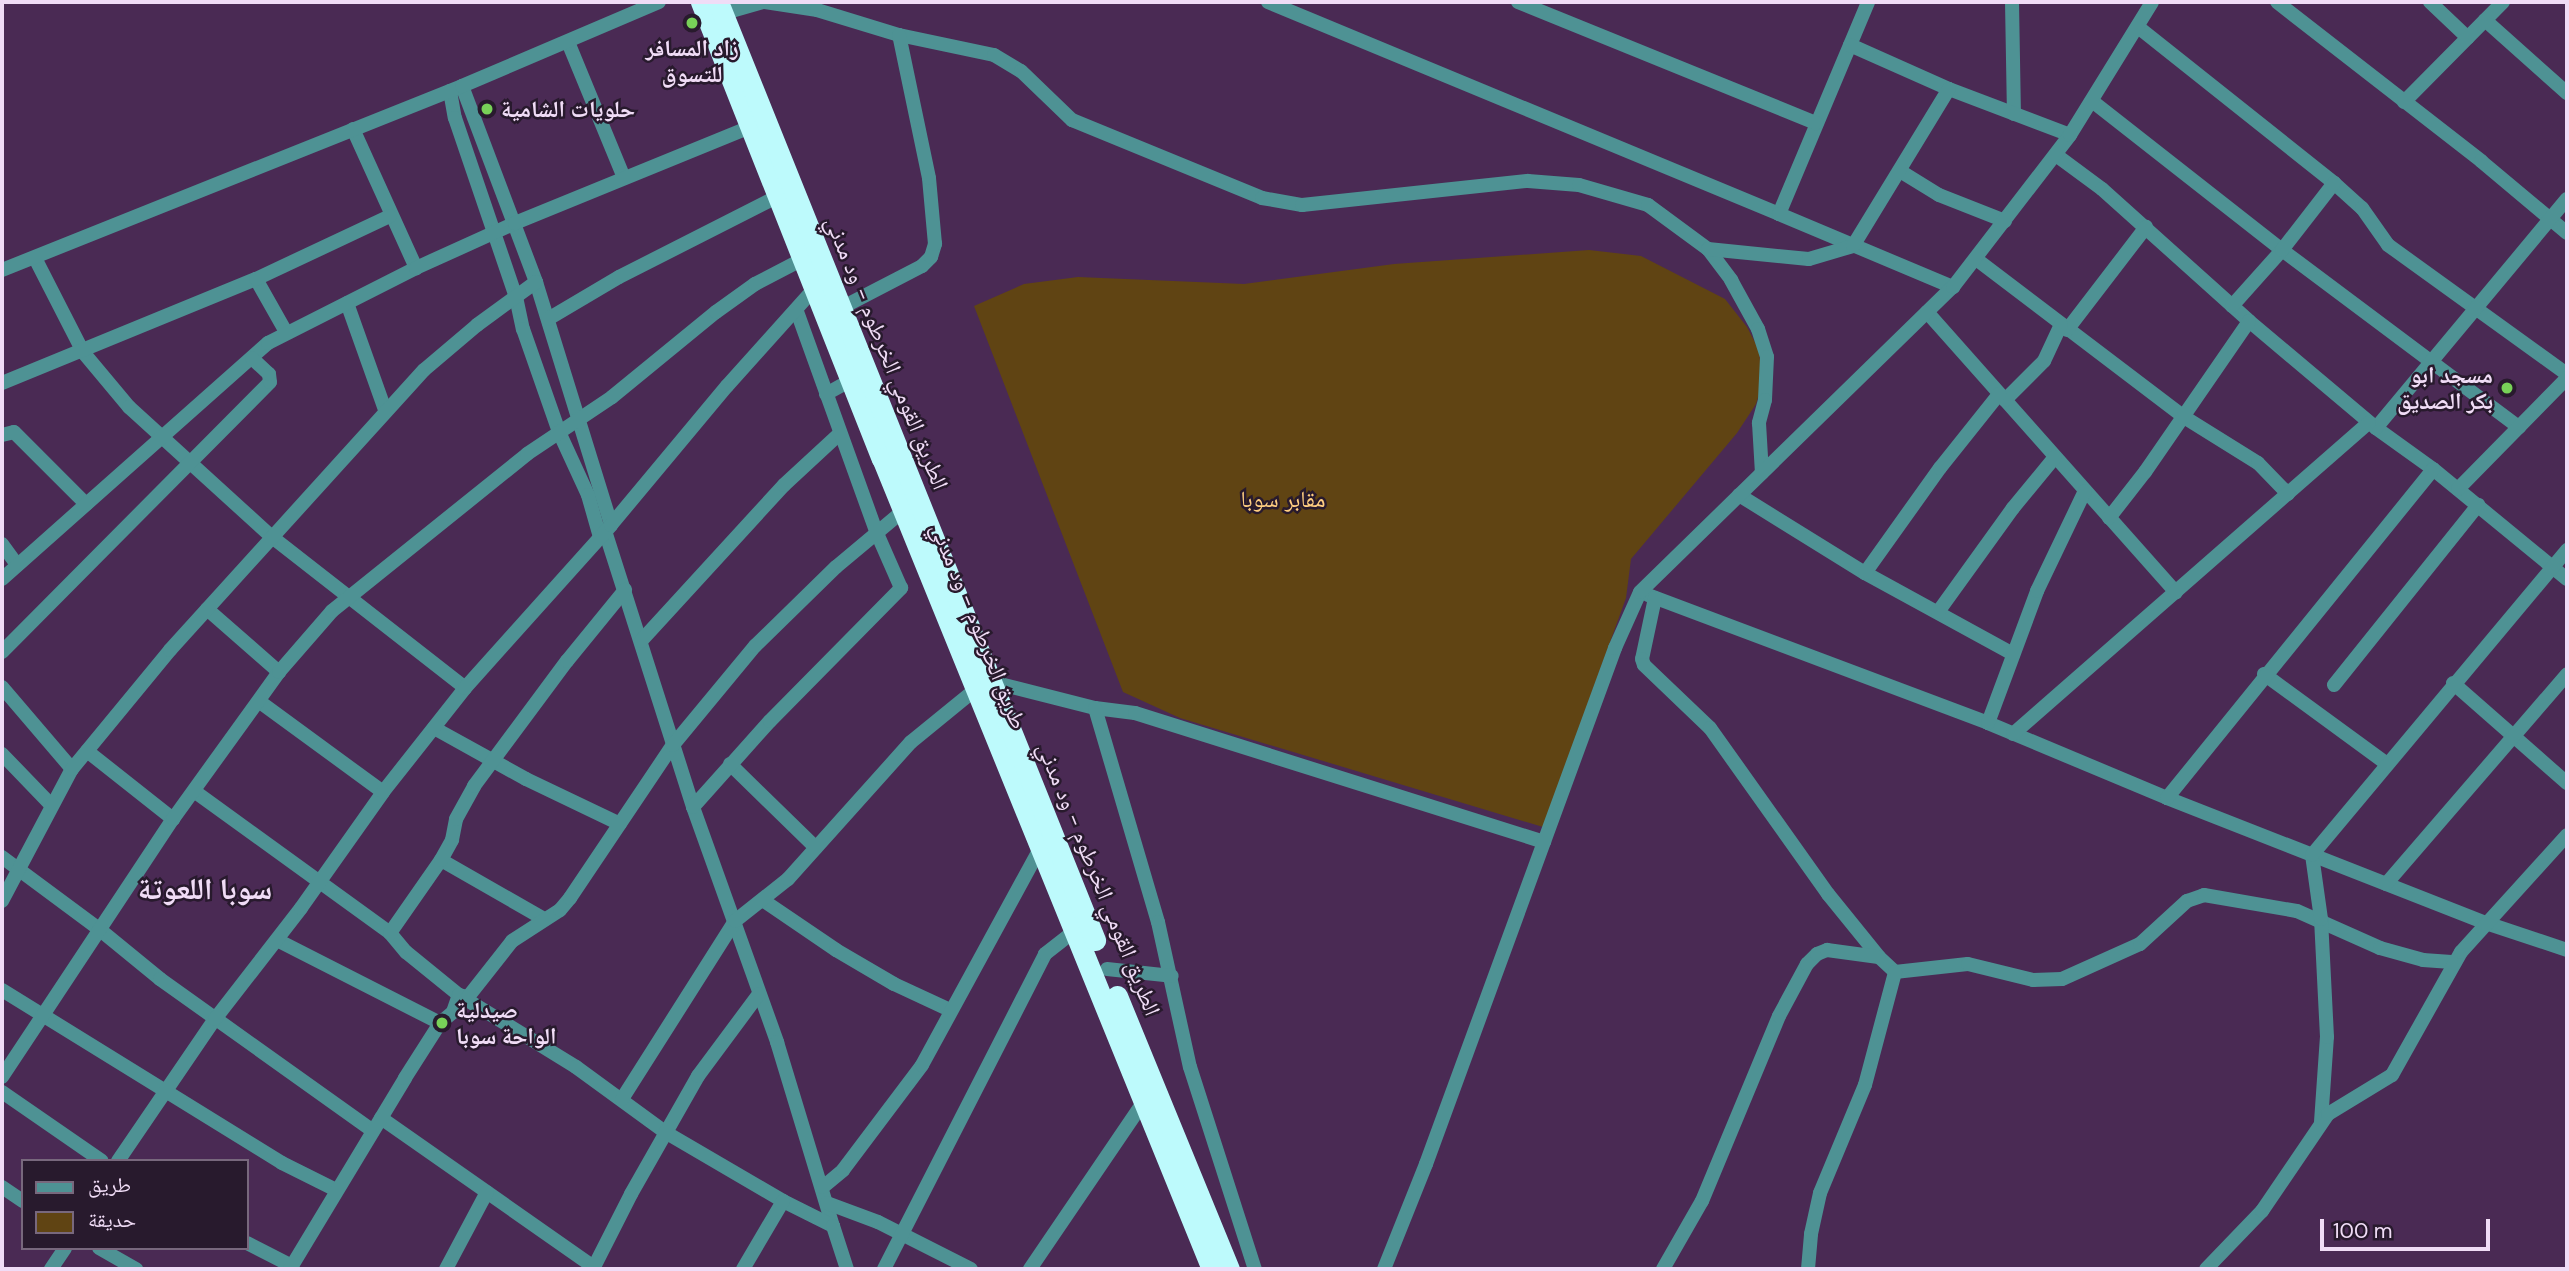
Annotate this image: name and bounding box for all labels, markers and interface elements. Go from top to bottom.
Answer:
marker: زاد المسافر للتسوق [684,15,700,31]
place label: زاد المسافر للتسوق [645,34,739,88]
place label: حلويات الشامية [501,95,635,123]
marker: حلويات الشامية [479,101,495,117]
street label: الطريق القومي الخرطوم - ود مدني [820,212,954,494]
place label: مسجد ابو بكر الصديق [2397,361,2493,415]
marker: مسجد ابو بكر الصديق [2499,380,2515,396]
park label: مقابر سوبا [1241,485,1325,513]
street label: طريق الخرطوم - ود مدني [925,519,1033,733]
street label: الطريق القومي الخرطوم - ود مدني [1032,738,1166,1020]
district label: سوبا اللعوتة [138,871,272,907]
place label: صيدلية الواحة سوبا [456,996,557,1050]
marker: صيدلية الواحة سوبا [434,1015,450,1031]
legend [21,1159,248,1250]
text: طريق [88,1171,131,1199]
scale bar [2324,1204,2494,1248]
text: حديقة [88,1206,136,1234]
text: 100 m [2333,1217,2393,1245]

